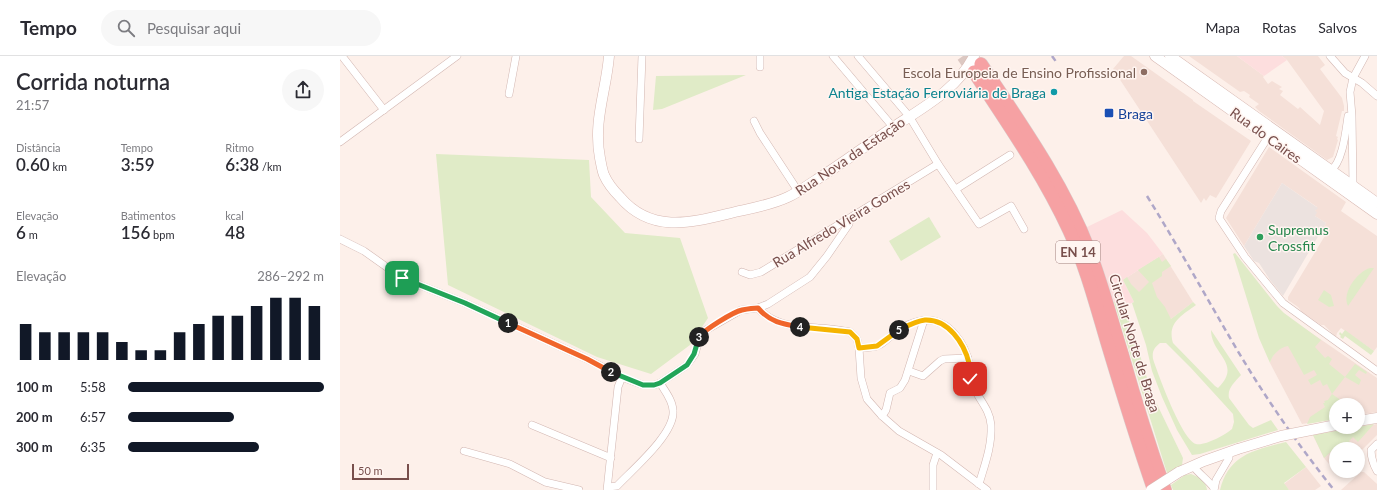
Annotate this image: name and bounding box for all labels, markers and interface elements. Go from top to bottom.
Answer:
search box [101,10,381,46]
text: Tempo [20,16,77,39]
icon: search [115,17,137,39]
text: Pesquisar aqui [147,19,241,37]
text: Mapa [1205,19,1240,36]
text: Rotas [1262,19,1296,36]
text: Salvos [1318,19,1357,36]
place label: Escola Europeia de Ensino Profissional [902,64,1136,81]
marker: Escola Europeia de Ensino Profissional [1139,67,1149,77]
text: Corrida noturna [16,68,170,95]
button: share [282,69,324,111]
place label: Antiga Estação Ferroviária de Braga [828,84,1046,101]
marker: Antiga Estação Ferroviária de Braga [1049,87,1059,97]
text: 21:57 [16,97,49,113]
street label: Rua do Caires [1227,103,1305,167]
place label: Braga [1118,105,1153,122]
marker: Braga [1103,107,1115,119]
street label: Rua Nova da Estação [792,113,908,199]
text: Distância [16,141,61,154]
text: Tempo [121,141,153,154]
text: Ritmo [225,141,254,154]
text: 0.60 [16,154,50,175]
text: 3:59 [121,154,155,175]
text: 6:38 [225,154,259,175]
text: km [50,160,67,173]
text: /km [259,160,282,173]
street label: Rua Alfredo Vieira Gomes [769,175,913,271]
text: Elevação [16,209,59,222]
text: Batimentos [121,209,176,222]
text: kcal [225,209,244,222]
place label: Supremus Crossfit [1268,221,1329,254]
text: 6 [16,222,26,243]
text: 156 [121,222,150,243]
text: 48 [225,222,245,243]
text: m [26,228,38,241]
text: bpm [150,228,174,241]
marker: Supremus Crossfit [1255,232,1265,242]
road number: EN 14 [1056,241,1100,263]
pin [385,261,419,295]
icon: arrive [391,267,413,289]
text: Elevação [16,268,66,284]
text: 286–292 m [257,268,324,284]
street label: Circular Norte de Braga [1106,272,1164,414]
pin: 1 [498,313,518,333]
text: 1 [505,316,511,329]
pin: 4 [790,317,810,337]
text: 4 [797,320,803,333]
pin: 5 [889,320,909,340]
text: 5 [896,323,902,336]
pin: 3 [689,327,709,347]
text: 3 [696,330,702,343]
pin: 2 [601,362,621,382]
pin [953,362,987,396]
text: 2 [608,365,614,378]
icon: check [959,368,981,390]
text: 100 m [16,379,53,395]
text: 5:58 [80,379,106,395]
map controls [1329,398,1365,478]
button: + [1329,398,1365,434]
text: 200 m [16,409,53,425]
text: 6:57 [80,409,106,425]
text: 300 m [16,439,53,455]
text: 6:35 [80,439,106,455]
button: − [1329,442,1365,478]
scale bar [352,462,409,481]
text: 50 m [358,464,383,477]

